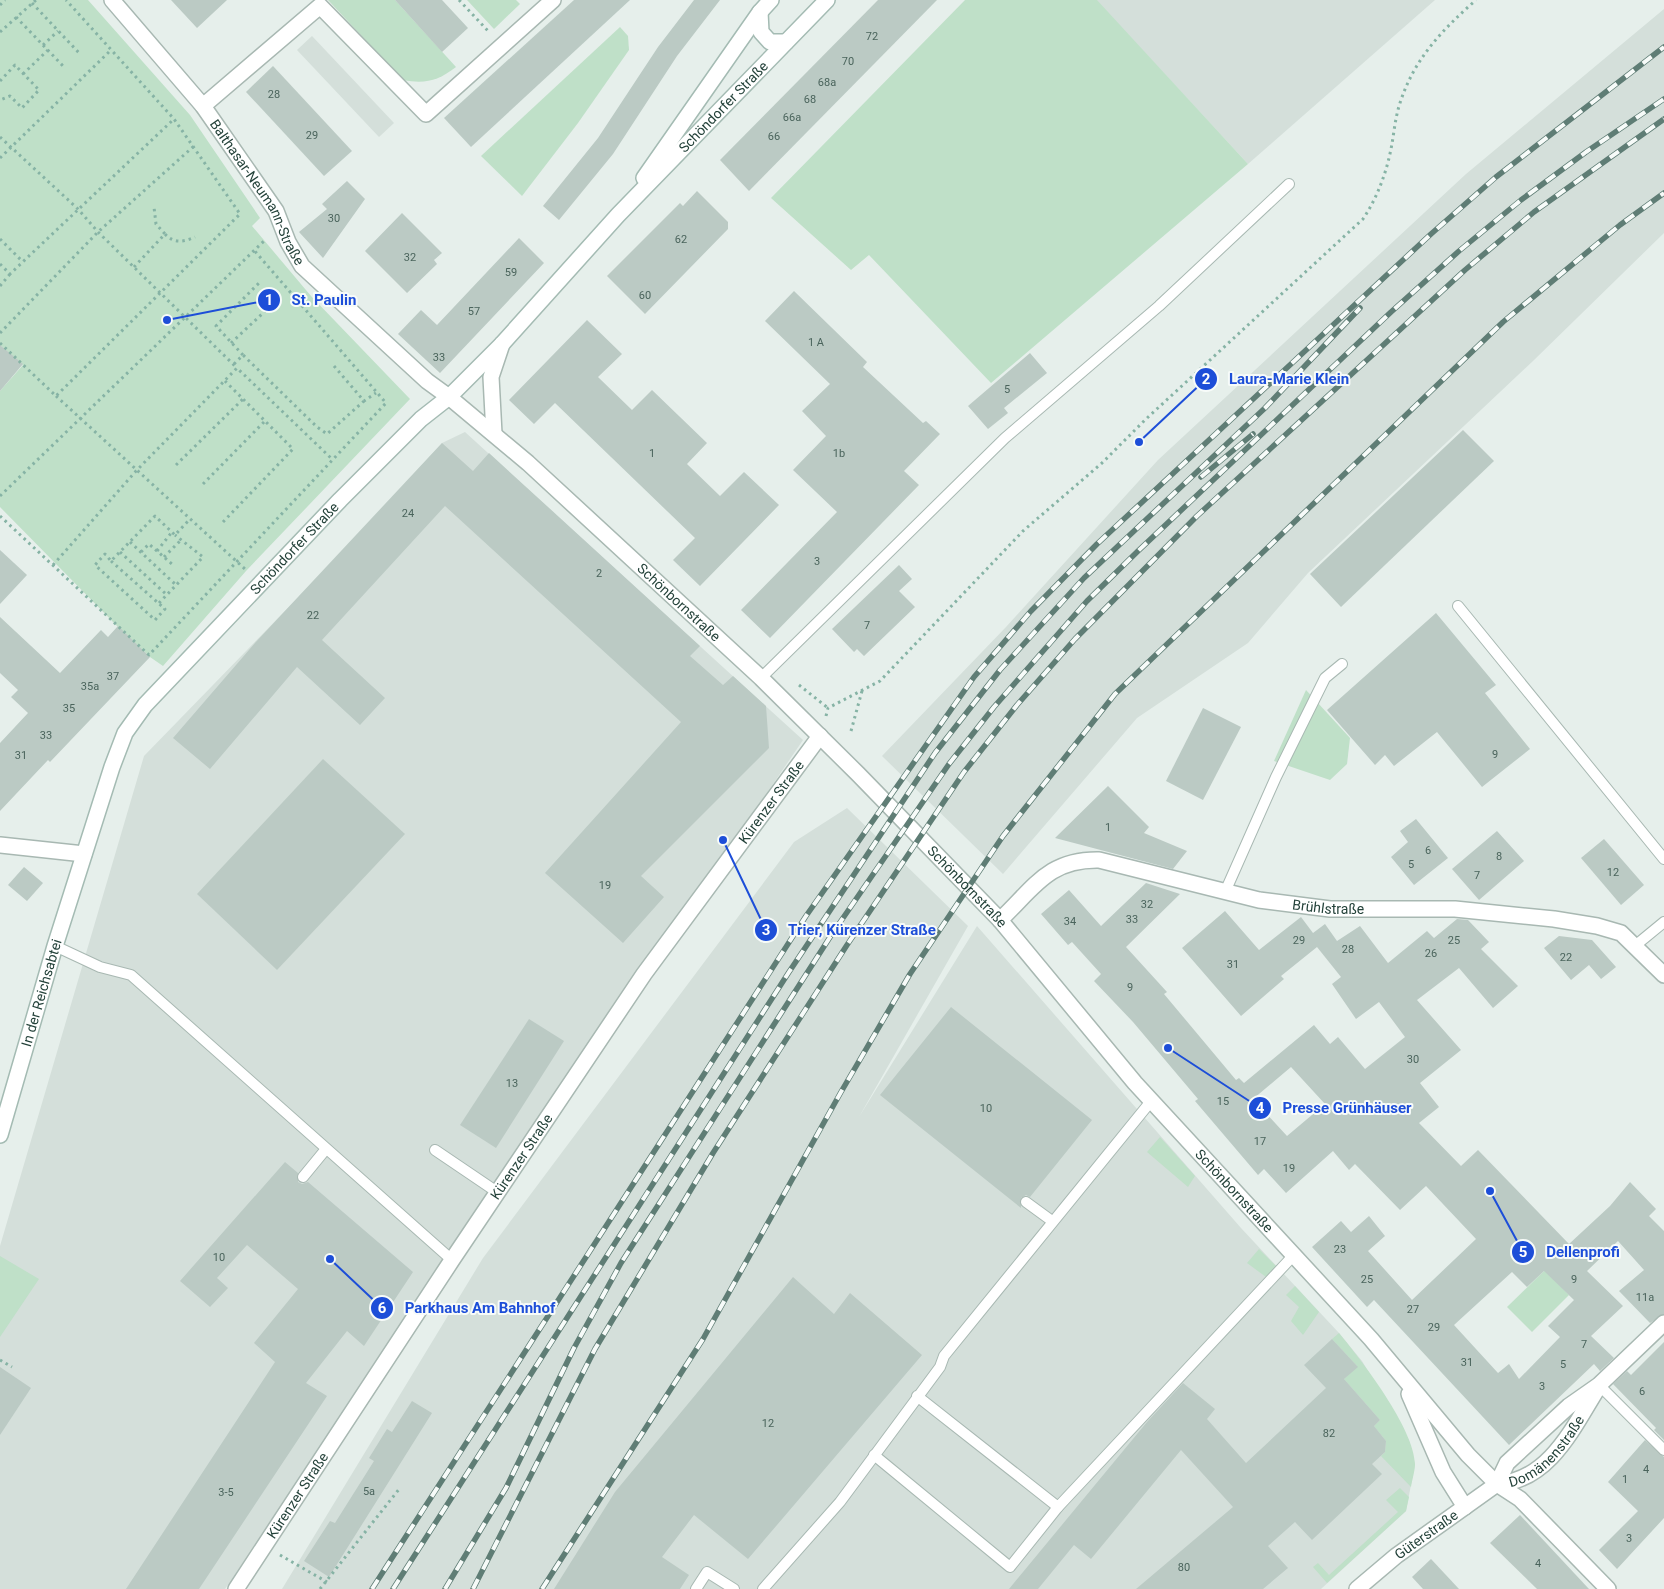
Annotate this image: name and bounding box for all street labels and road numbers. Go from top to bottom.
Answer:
street label: Schöndorfer Straße [675,58,771,156]
street label: Balthasar-Neumann-Straße [207,116,308,268]
street label: Schöndorfer Straße [247,499,342,597]
street label: Schönbornstraße [634,560,724,644]
street label: Kürenzer Straße [735,757,807,847]
street label: Schönbornstraße [924,842,1010,930]
street label: Brühlstraße [1291,896,1364,917]
street label: In der Reichsabtei [18,937,65,1049]
street label: Kürenzer Straße [487,1111,556,1202]
street label: Schönbornstraße [1192,1146,1277,1236]
street label: Domänenstraße [1507,1413,1587,1490]
street label: Kürenzer Straße [263,1449,331,1541]
street label: Güterstraße [1391,1507,1461,1562]

